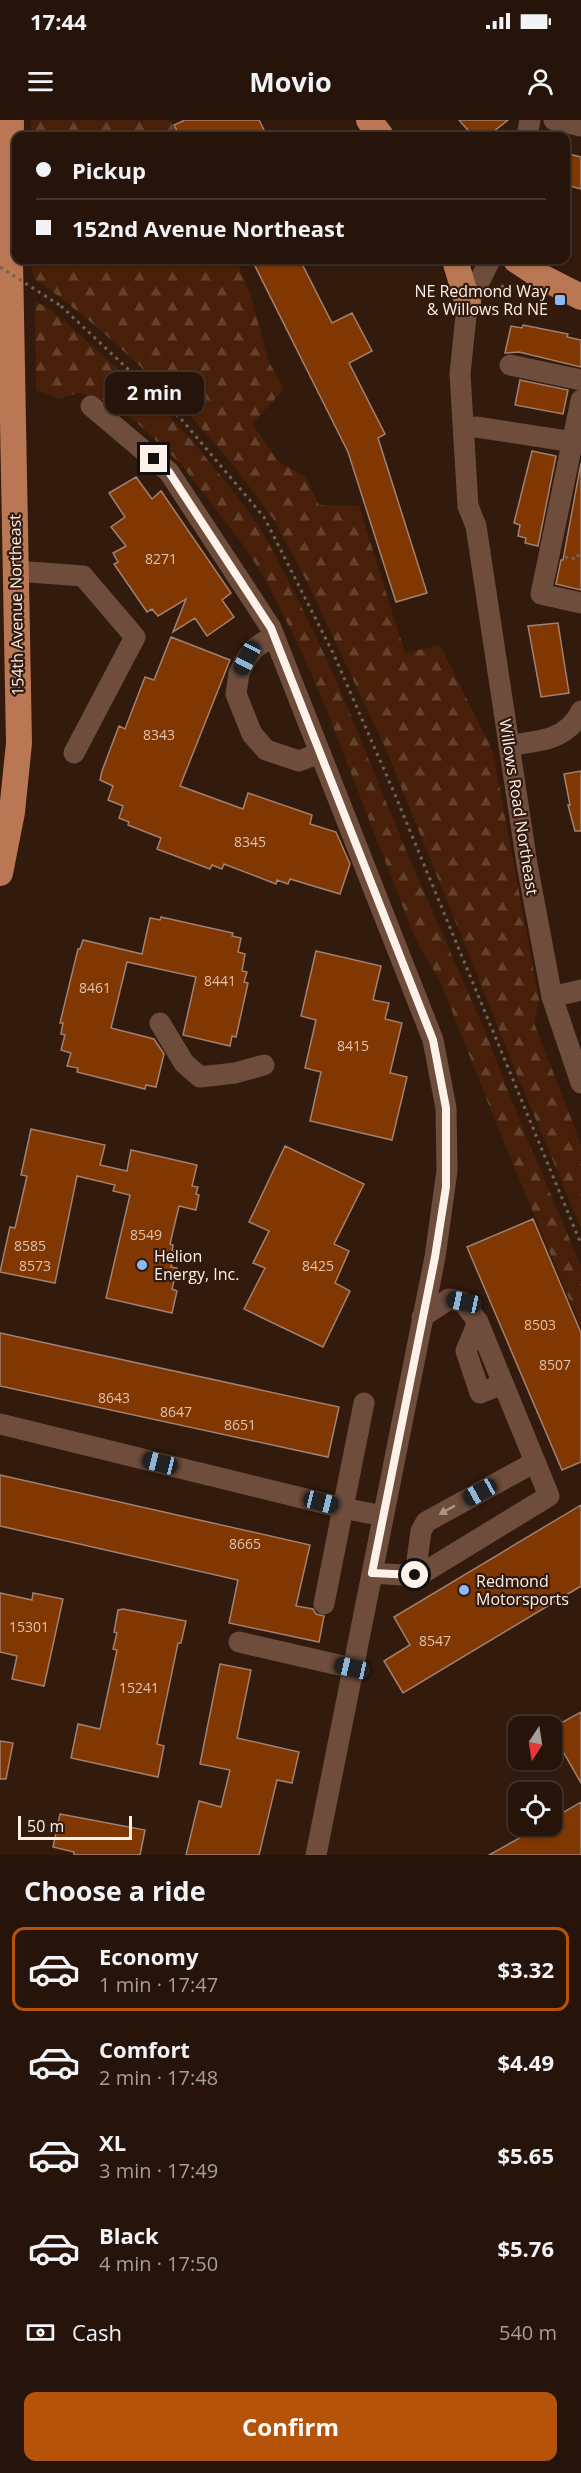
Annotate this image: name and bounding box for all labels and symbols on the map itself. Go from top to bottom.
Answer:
place label: NE Redmond Way & Willows Rd NE [414,280,549,320]
marker: NE Redmond Way & Willows Rd NE [553,293,567,307]
callout: 2 min [104,372,204,414]
route end [140,445,167,472]
street label: 154th Avenue Northeast [3,514,29,696]
house number: 8271 [145,549,177,568]
car [231,638,263,678]
street label: Willows Road Northeast [494,717,544,897]
house number: 8343 [143,725,175,744]
house number: 8345 [234,832,266,851]
house number: 8441 [204,971,236,990]
house number: 8461 [79,978,111,997]
house number: 8415 [337,1036,369,1055]
house number: 8549 [130,1225,162,1244]
house number: 8585 [14,1236,46,1255]
place label: Helion Energy, Inc. [154,1245,239,1285]
house number: 8573 [19,1256,51,1275]
house number: 8425 [302,1256,334,1275]
marker: Helion Energy, Inc. [135,1258,149,1272]
car [445,1289,483,1315]
house number: 8503 [524,1315,556,1334]
house number: 8507 [539,1355,571,1374]
house number: 8643 [98,1388,130,1407]
house number: 8647 [160,1402,192,1421]
house number: 8651 [224,1415,256,1434]
car [140,1450,180,1476]
car [460,1475,500,1509]
car [301,1489,341,1515]
one-way arrow [438,1505,455,1515]
house number: 8665 [229,1534,261,1553]
route start [401,1561,428,1588]
place label: Redmond Motorsports [476,1570,569,1610]
marker: Redmond Motorsports [457,1583,471,1597]
house number: 15301 [9,1617,49,1636]
house number: 8547 [419,1631,451,1650]
car [332,1655,372,1681]
house number: 15241 [119,1678,159,1697]
north arrow [508,1716,562,1770]
scale bar [18,1813,132,1840]

